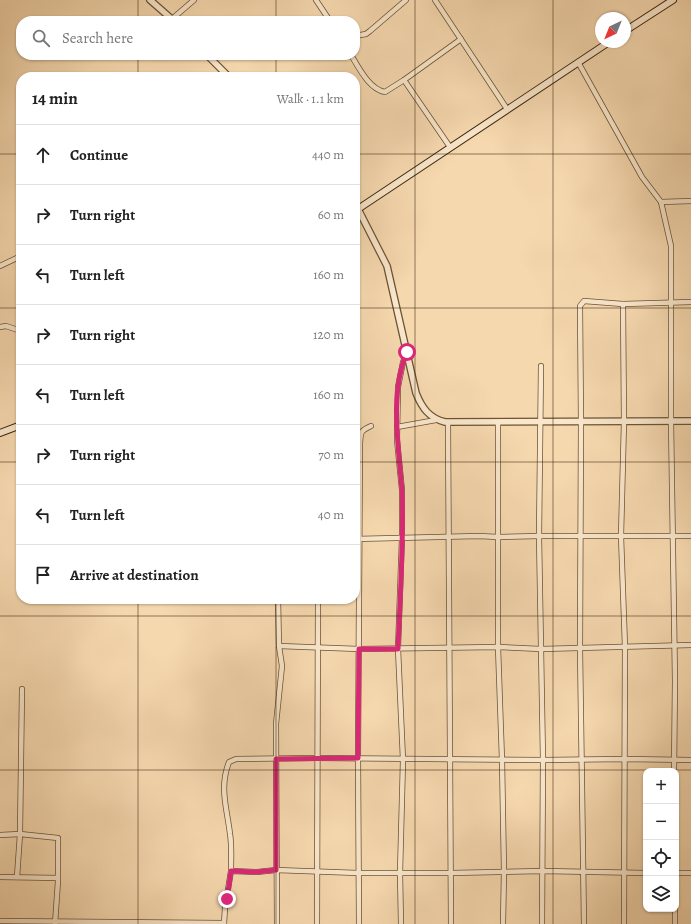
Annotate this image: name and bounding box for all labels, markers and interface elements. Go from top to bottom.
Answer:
north arrow [595,12,631,48]
search box [16,16,360,60]
icon: search [30,27,52,49]
text: Search here [62,28,133,48]
text: 14 min [32,87,78,110]
text: Walk · 1.1 km [277,90,344,107]
icon: ahead [32,144,54,166]
text: Continue [70,145,128,165]
text: 440 m [312,146,344,163]
icon: right [32,204,54,226]
text: Turn right [70,205,135,225]
text: 60 m [318,206,344,223]
icon: left [32,264,54,286]
text: Turn left [70,265,125,285]
text: 160 m [313,266,344,283]
icon: right [32,324,54,346]
text: Turn right [70,325,135,345]
text: 120 m [313,326,344,343]
route start [398,343,416,361]
icon: left [32,384,54,406]
text: Turn left [70,385,125,405]
text: 160 m [313,386,344,403]
icon: right [32,444,54,466]
text: Turn right [70,445,135,465]
text: 70 m [318,446,344,463]
icon: left [32,504,54,526]
text: Turn left [70,505,125,525]
text: 40 m [318,506,344,523]
icon: arrive [32,564,54,586]
text: Arrive at destination [70,565,199,585]
map controls [643,768,679,912]
button: + [643,768,679,804]
button: − [643,804,679,840]
button: locate [643,840,679,876]
button: layers [643,876,679,912]
route end [218,890,236,908]

